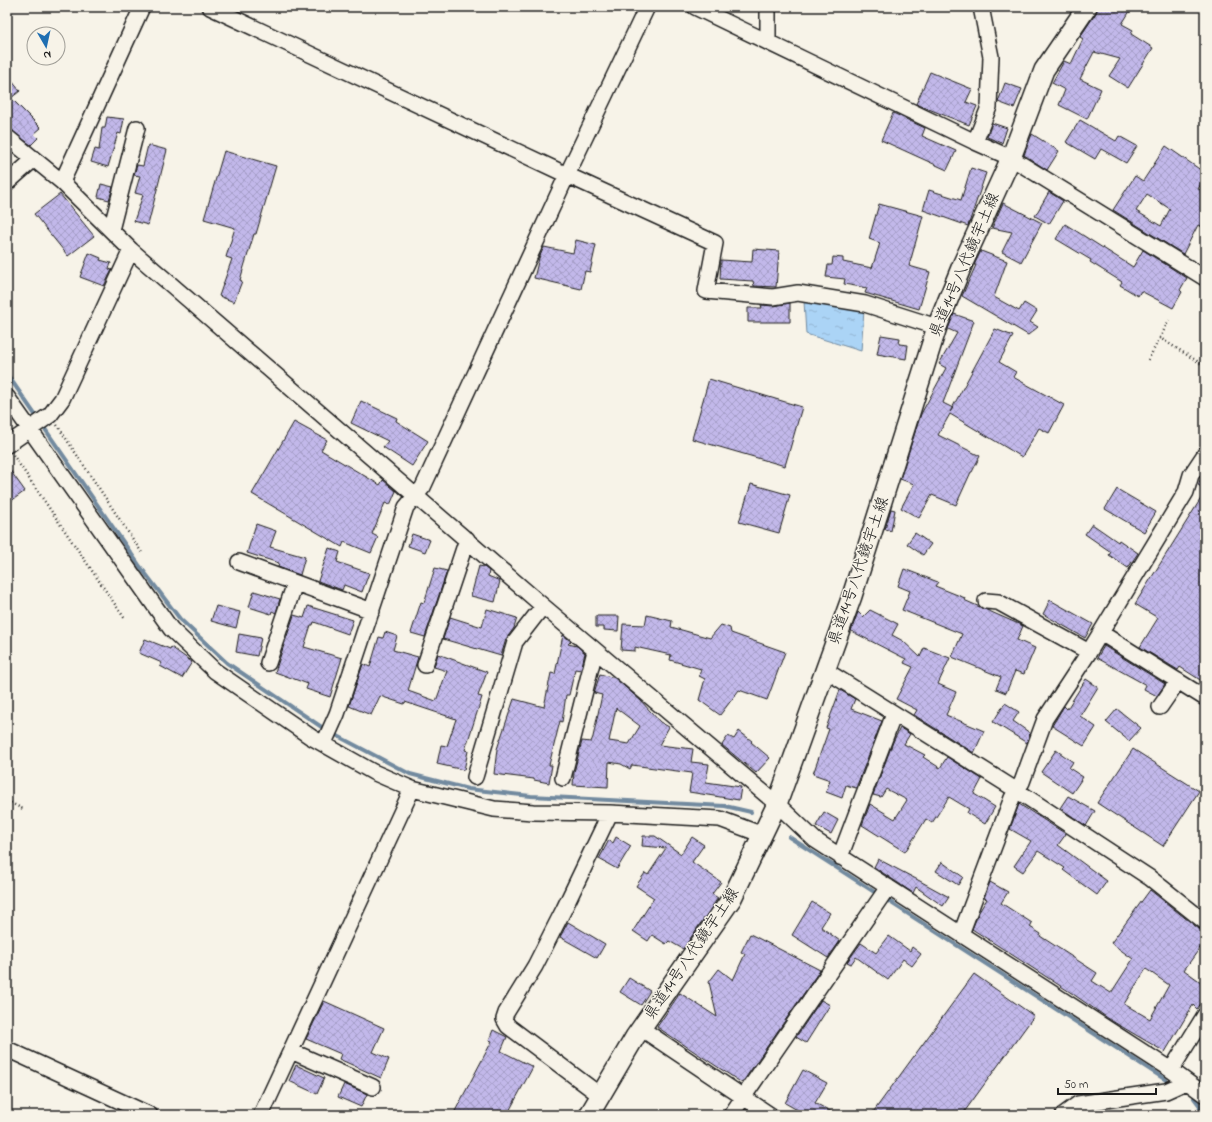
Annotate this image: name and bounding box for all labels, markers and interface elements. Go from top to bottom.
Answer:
north arrow [26,26,66,66]
text: N [42,46,52,63]
street label: 県道14号八代鏡宇土線 [924,189,1006,341]
street label: 県道14号八代鏡宇土線 [822,493,896,649]
street label: 県道14号八代鏡宇土線 [639,883,745,1025]
scale bar [1058,1070,1156,1096]
text: 50 m [1064,1076,1088,1094]

